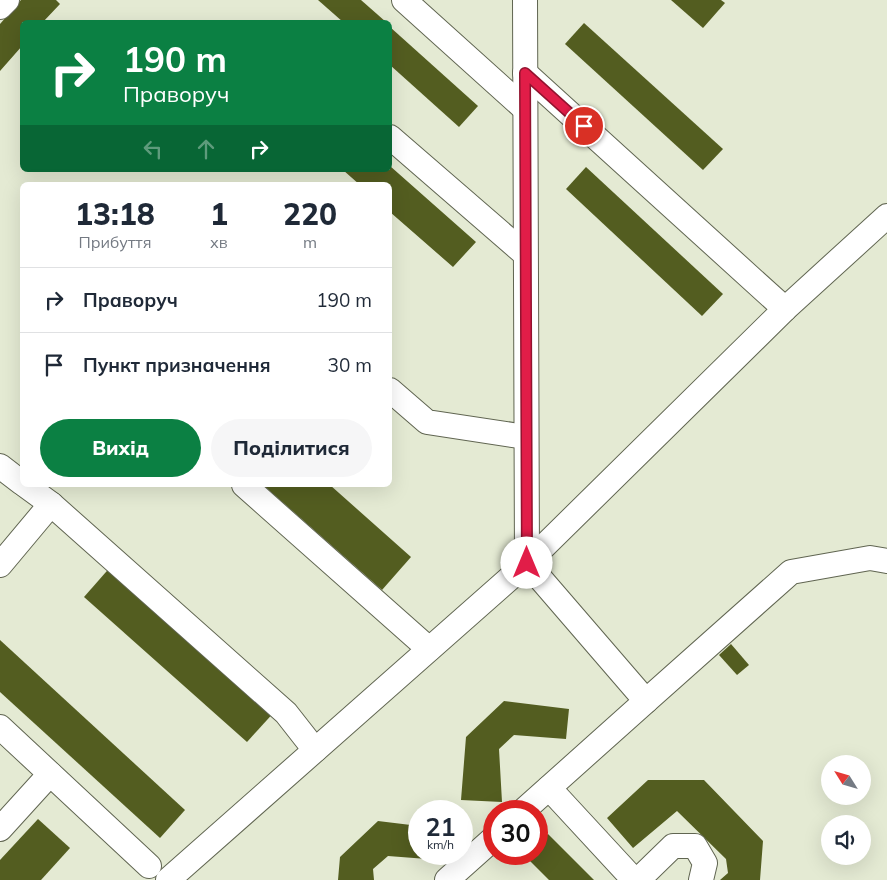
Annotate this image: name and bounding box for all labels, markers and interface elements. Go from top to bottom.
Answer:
text: 190 m [123,37,227,81]
icon: right [40,40,105,105]
text: Праворуч [123,80,229,108]
pin [563,105,605,147]
icon: arrive [570,112,598,140]
icon: left [139,135,167,163]
icon: ahead [192,135,220,163]
icon: right [245,135,273,163]
text: 13:18 [75,195,155,233]
text: 1 [210,195,228,233]
text: 220 [283,195,337,233]
text: Прибуття [78,232,151,252]
text: хв [210,232,228,252]
text: m [303,232,317,252]
icon: right [40,286,68,314]
text: Праворуч [83,288,178,312]
text: 190 m [316,288,372,312]
icon: arrive [40,351,68,379]
text: Пункт призначення [83,353,271,377]
text: 30 m [328,353,372,377]
button: Вихід [40,419,201,477]
button: Поділитися [211,419,372,477]
position arrow [500,536,552,588]
north arrow [821,755,871,805]
map controls [821,755,871,865]
speed limit sign: 30 [483,800,548,865]
text: 21 [425,811,456,842]
button: sound [821,815,871,865]
text: km/h [427,837,454,852]

